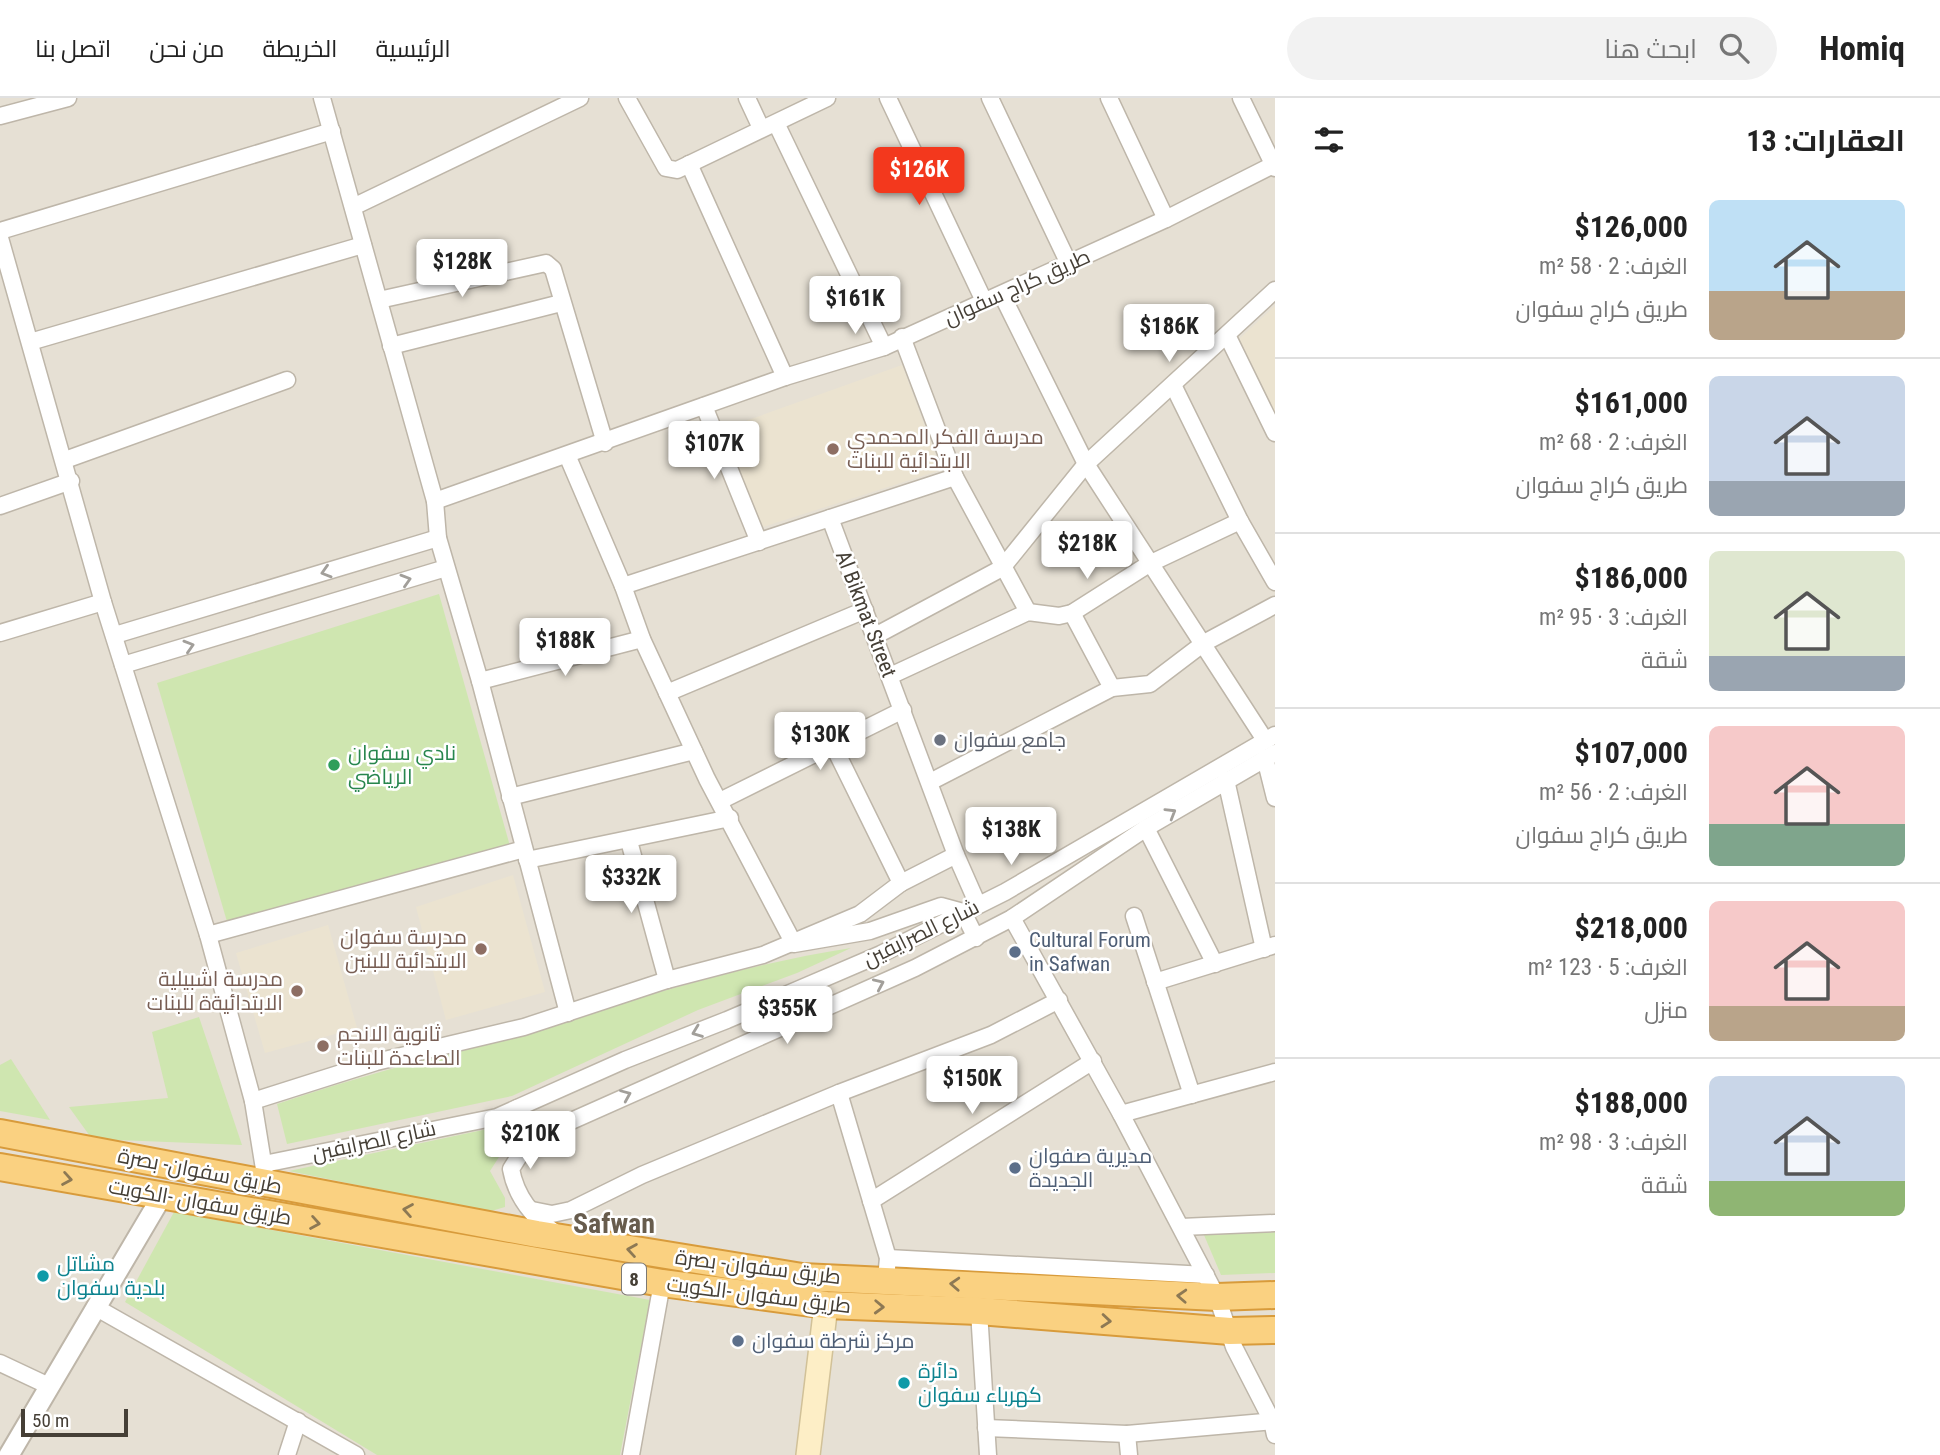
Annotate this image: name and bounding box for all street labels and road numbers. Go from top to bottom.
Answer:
street label: طريق كراج سفوان [940,244,1095,332]
street label: Al Bikmat Street [831,547,901,681]
street label: شارع الصرايفين [859,895,984,973]
street label: شارع الصرايفين [310,1116,439,1168]
street label: طريق سفوان- بصرة [116,1143,284,1200]
street label: طريق سفوان -الكويت [106,1174,293,1231]
street label: طريق سفوان- بصرة [674,1245,842,1290]
road number: 8 [622,1264,646,1294]
street label: طريق سفوان -الكويت [665,1272,853,1319]

